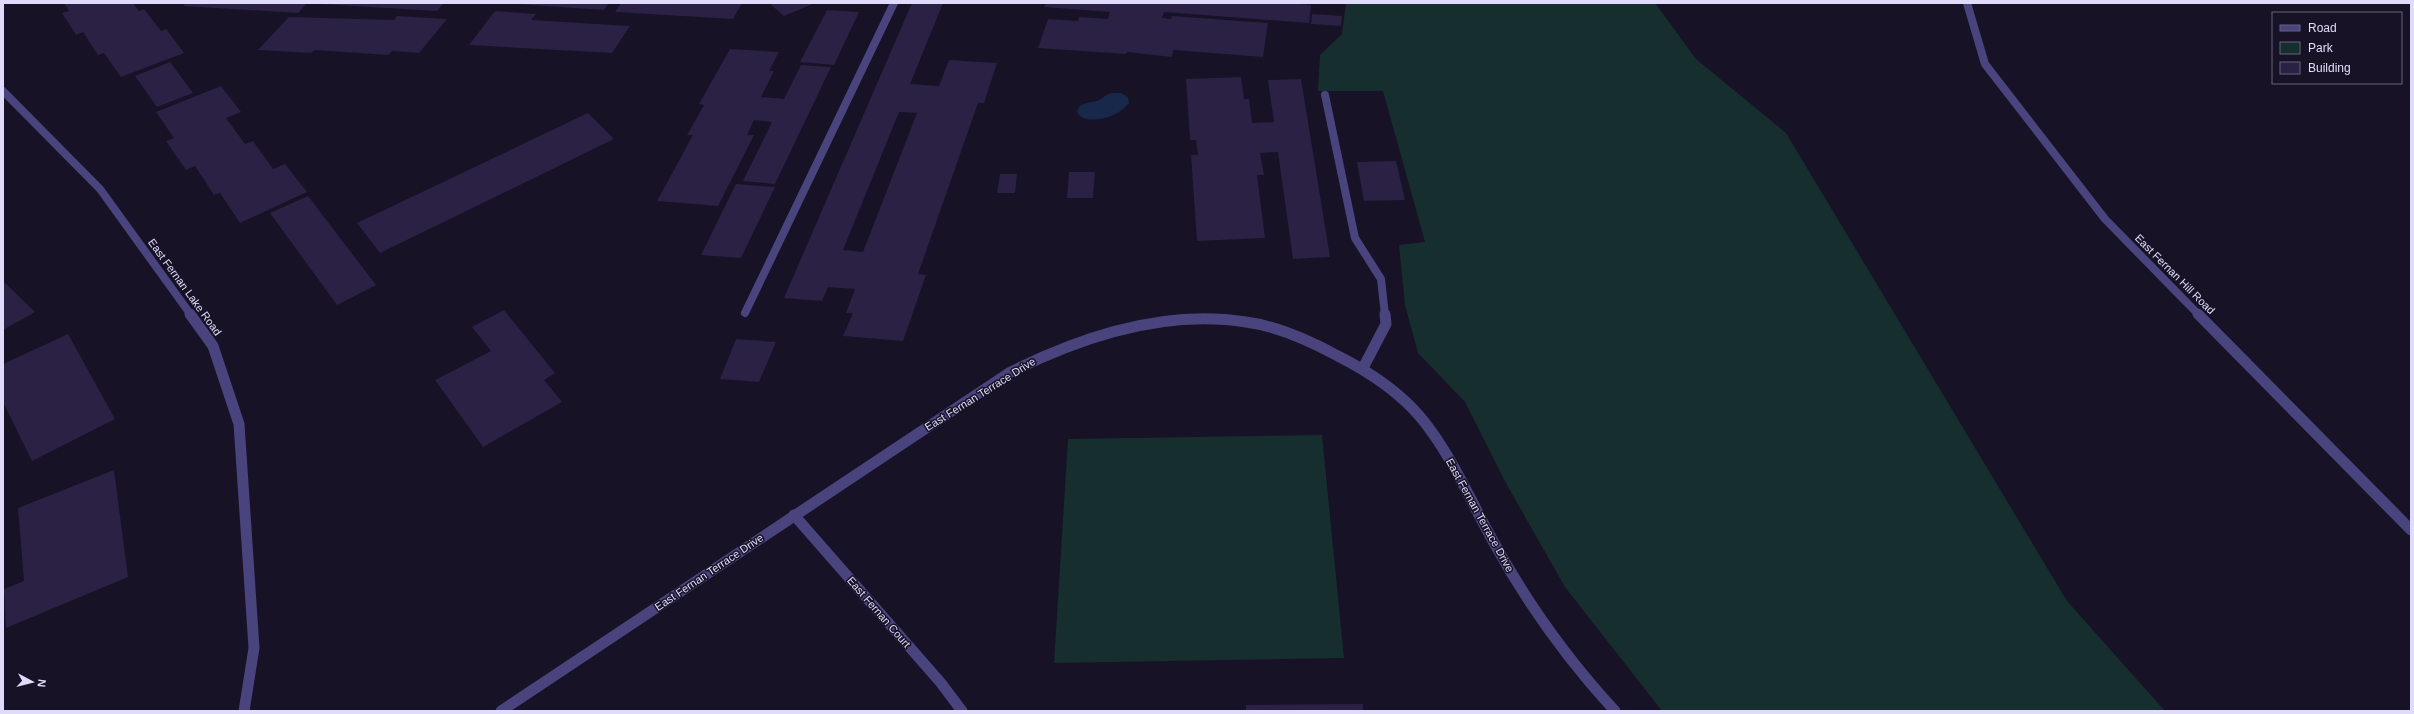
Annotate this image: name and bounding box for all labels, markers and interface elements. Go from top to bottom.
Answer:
legend [2272,12,2402,84]
text: Road [2308,21,2337,35]
text: Park [2308,41,2334,55]
text: Building [2308,61,2351,75]
street label: East Fernan Hill Road [2133,232,2217,316]
street label: East Fernan Lake Road [146,236,224,338]
street label: East Fernan Terrace Drive [922,355,1038,433]
street label: East Fernan Terrace Drive [1444,456,1516,574]
street label: East Fernan Terrace Drive [653,531,765,613]
street label: East Fernan Court [845,574,913,650]
north arrow [12,662,52,702]
text: N [35,679,48,688]

